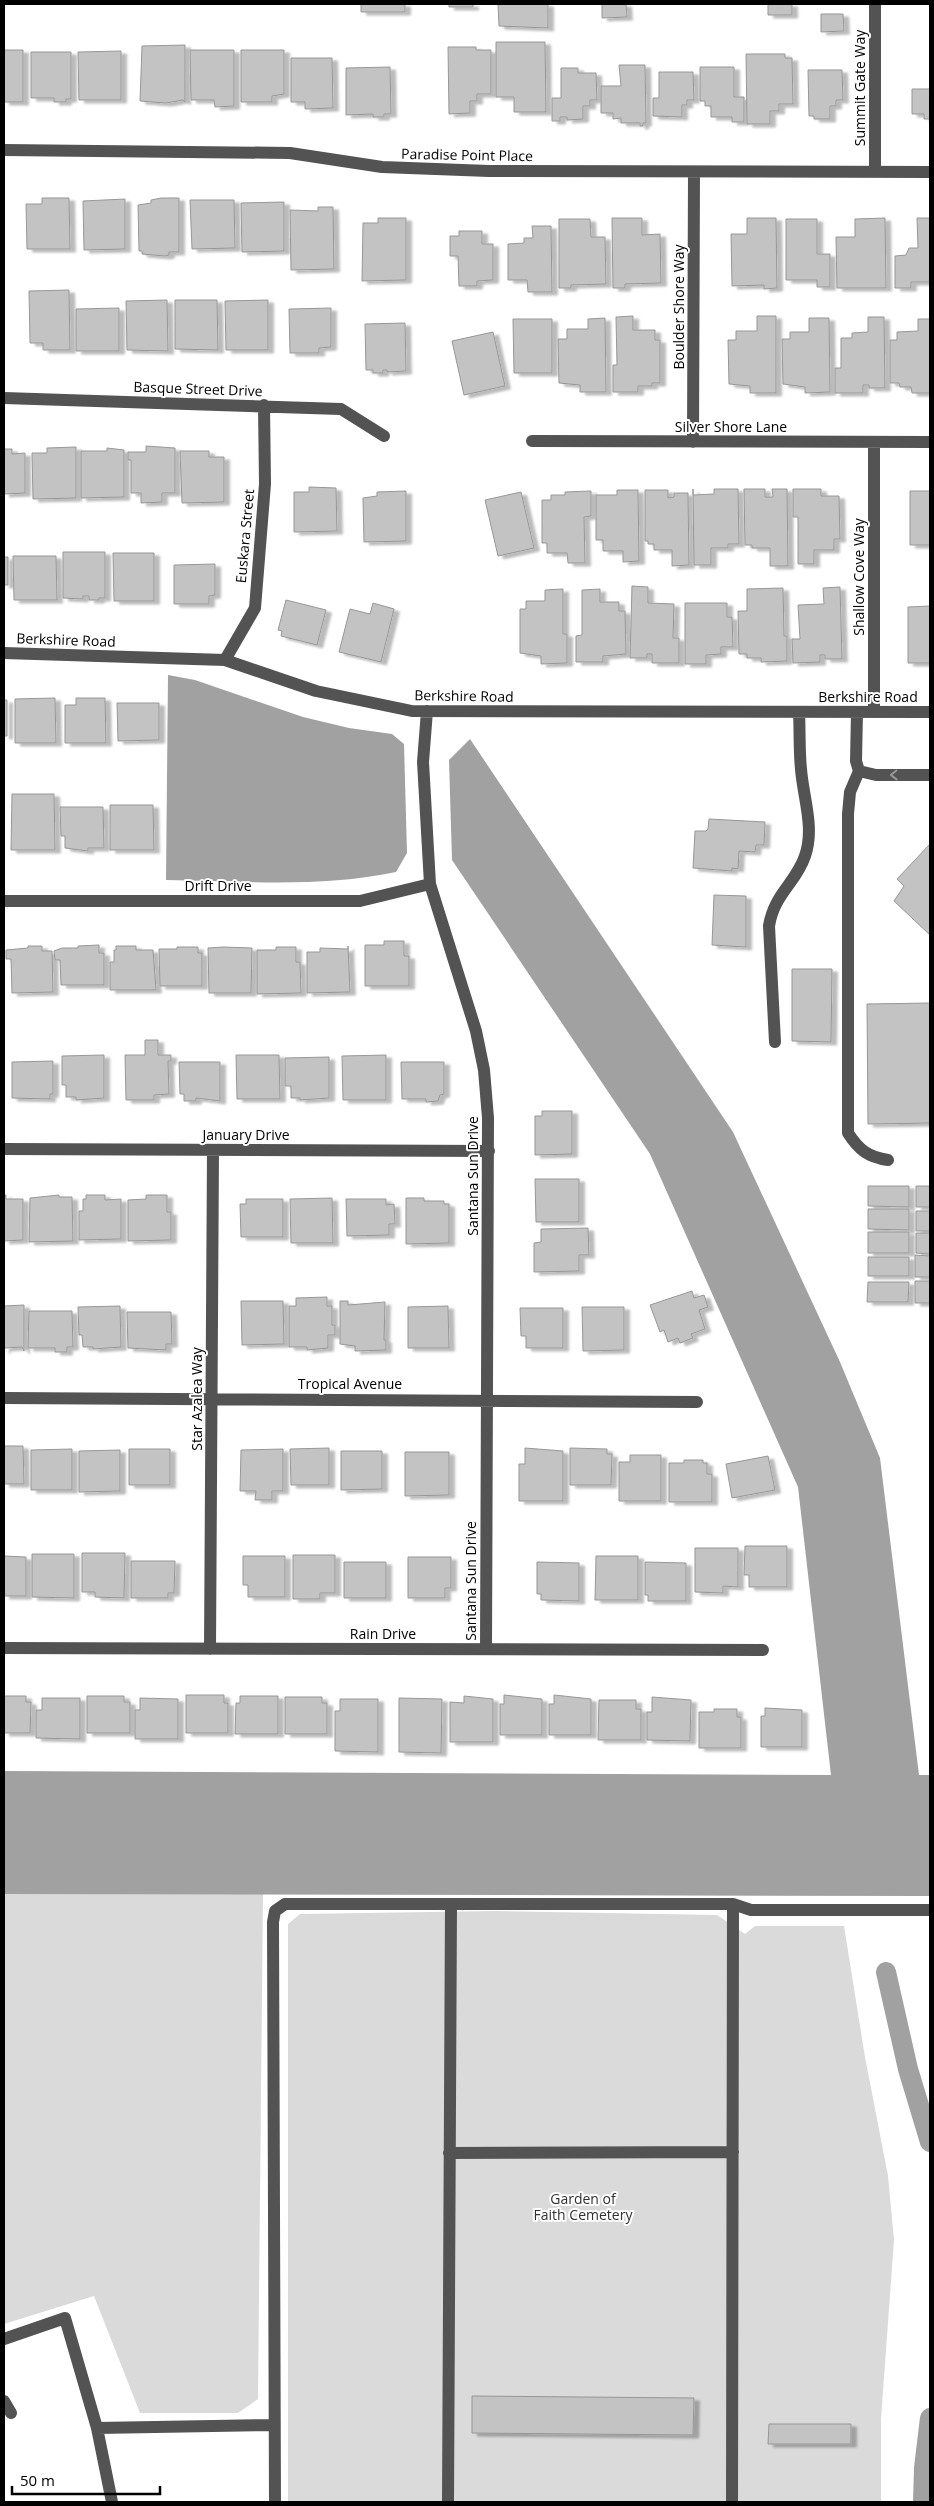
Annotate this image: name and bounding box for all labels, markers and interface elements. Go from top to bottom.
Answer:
street label: Summit Gate Way [850,29,869,146]
street label: Paradise Point Place [401,144,533,165]
street label: Boulder Shore Way [669,244,688,370]
street label: Basque Street Drive [133,377,263,400]
street label: Silver Shore Lane [675,417,787,436]
street label: Euskara Street [231,488,258,584]
street label: Shallow Cove Way [849,517,868,636]
street label: Berkshire Road [16,628,116,651]
street label: Berkshire Road [414,685,514,706]
street label: Berkshire Road [818,687,918,706]
one-way arrow [890,770,898,780]
street label: Drift Drive [184,876,252,895]
street label: Santana Sun Drive [463,1116,482,1236]
street label: January Drive [200,1125,290,1144]
street label: Star Azalea Way [187,1346,206,1451]
street label: Tropical Avenue [298,1374,402,1393]
street label: Santana Sun Drive [461,1521,480,1641]
street label: Rain Drive [350,1624,416,1643]
park label: Garden of Faith Cemetery [534,2189,633,2224]
scale bar [12,2464,160,2496]
text: 50 m [20,2470,55,2490]

